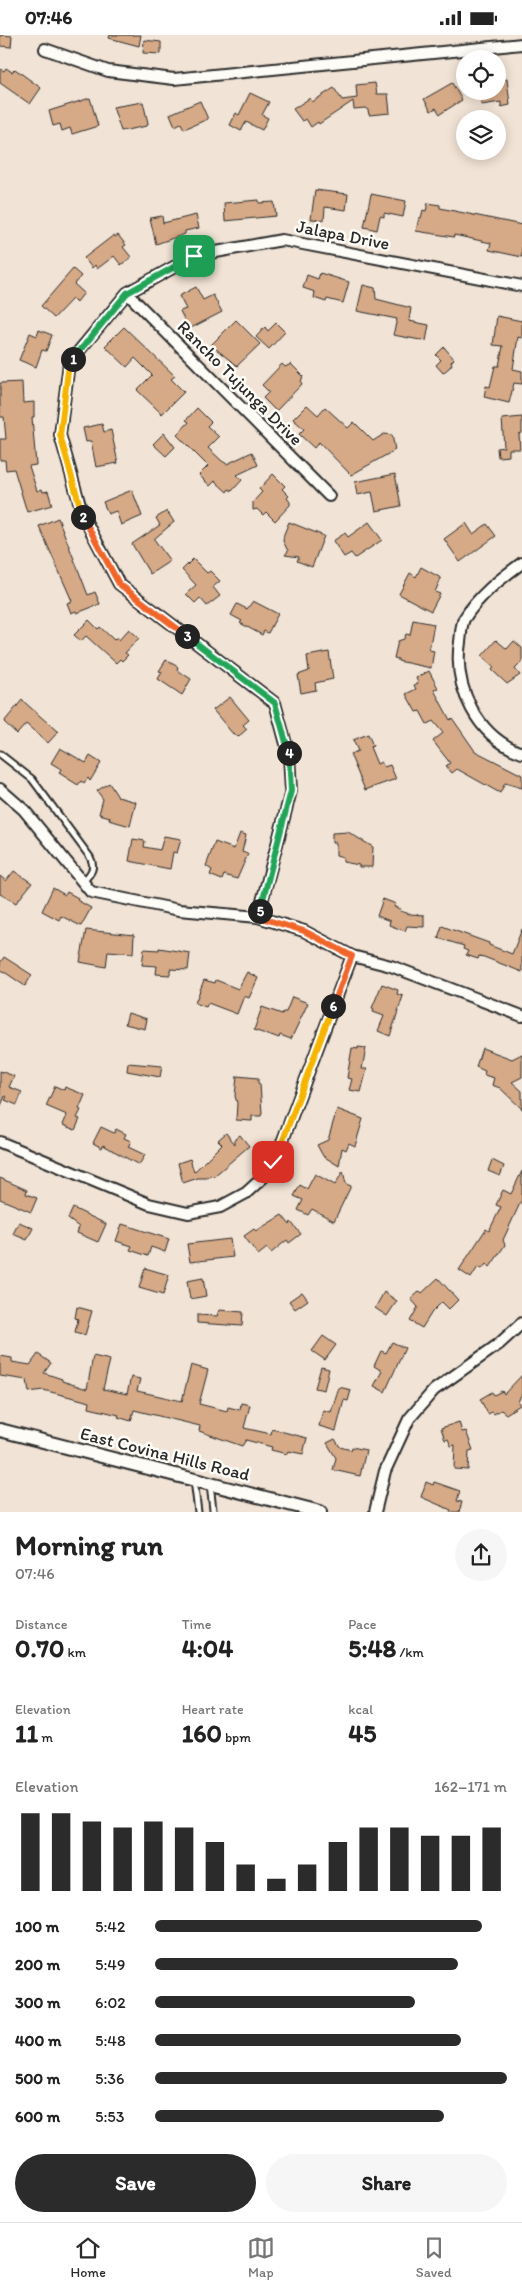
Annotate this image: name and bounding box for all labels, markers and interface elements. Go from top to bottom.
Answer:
text: 07:46 [25,6,72,29]
map controls [456,50,506,160]
button: locate [456,50,506,100]
button: layers [456,110,506,160]
street label: Jalapa Drive [294,215,392,255]
pin [173,235,215,277]
icon: arrive [180,242,208,270]
street label: Rancho Tujunga Drive [173,316,307,450]
pin: 1 [60,347,86,371]
text: 1 [70,351,77,368]
pin: 2 [70,505,96,529]
text: 2 [80,509,87,526]
pin: 3 [174,623,200,649]
text: 3 [184,628,191,645]
pin: 4 [276,741,302,765]
text: 4 [285,745,294,762]
pin: 5 [248,899,272,923]
text: 5 [257,903,264,920]
pin: 6 [320,993,346,1019]
text: 6 [330,998,337,1015]
pin [252,1141,294,1183]
icon: check [259,1148,287,1176]
street label: East Covina Hills Road [78,1422,252,1486]
text: Morning run [15,1528,163,1562]
button: share [455,1529,507,1581]
text: 07:46 [15,1564,55,1583]
text: Distance [15,1616,67,1633]
text: Time [182,1616,212,1633]
text: Pace [348,1616,376,1633]
text: 0.70 [15,1633,64,1663]
text: 4:04 [182,1633,233,1663]
text: 5:48 [348,1633,396,1663]
text: km [64,1644,86,1661]
text: /km [396,1644,424,1661]
text: Elevation [15,1701,71,1718]
text: Heart rate [182,1701,244,1718]
text: kcal [348,1701,373,1718]
text: 11 [15,1718,38,1748]
text: 160 [182,1718,222,1748]
text: 45 [348,1718,376,1748]
text: m [38,1729,53,1746]
text: bpm [222,1729,251,1746]
text: Elevation [15,1777,79,1796]
text: 162–171 m [434,1777,507,1796]
text: 100 m [15,1917,59,1936]
text: 5:42 [95,1917,125,1936]
text: 200 m [15,1955,60,1974]
text: 5:49 [95,1955,125,1974]
text: 300 m [15,1993,61,2012]
text: 6:02 [95,1993,126,2012]
text: 400 m [15,2031,61,2050]
text: 5:48 [95,2031,126,2050]
text: 500 m [15,2069,60,2088]
text: 5:36 [95,2069,125,2088]
text: 600 m [15,2107,60,2126]
text: 5:53 [95,2107,124,2126]
button: Save [15,2154,256,2212]
button: Share [266,2154,507,2212]
tab: Home [71,2234,106,2281]
tab: Map [247,2234,275,2281]
tab: Saved [416,2234,452,2281]

